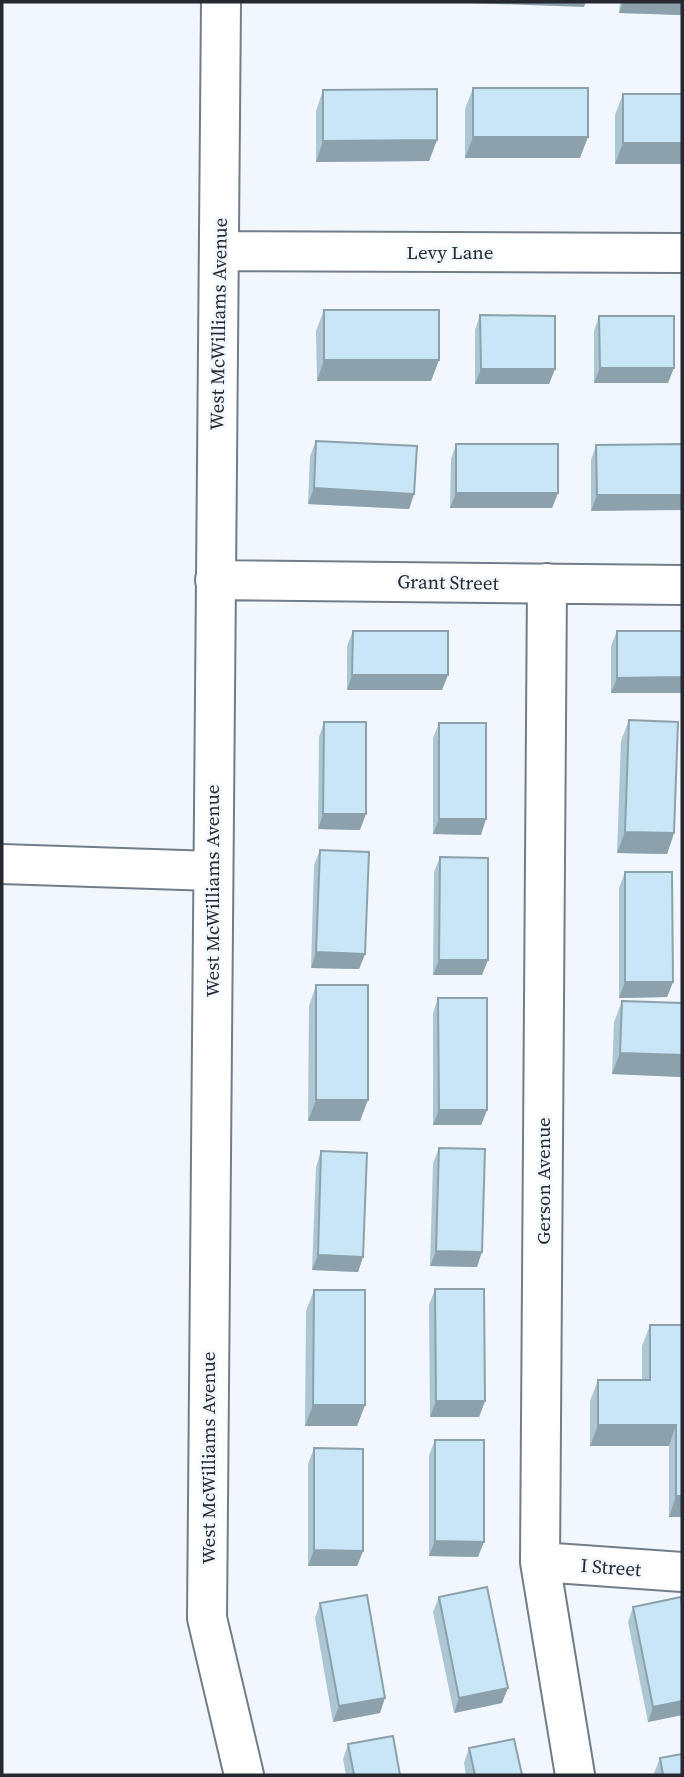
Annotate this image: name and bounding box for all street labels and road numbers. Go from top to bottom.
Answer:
street label: West McWilliams Avenue [203,217,233,431]
street label: Levy Lane [407,239,493,265]
street label: Grant Street [397,568,500,596]
street label: West McWilliams Avenue [199,785,225,997]
street label: Gerson Avenue [530,1117,556,1245]
street label: West McWilliams Avenue [195,1352,221,1564]
street label: I Street [580,1552,643,1582]

